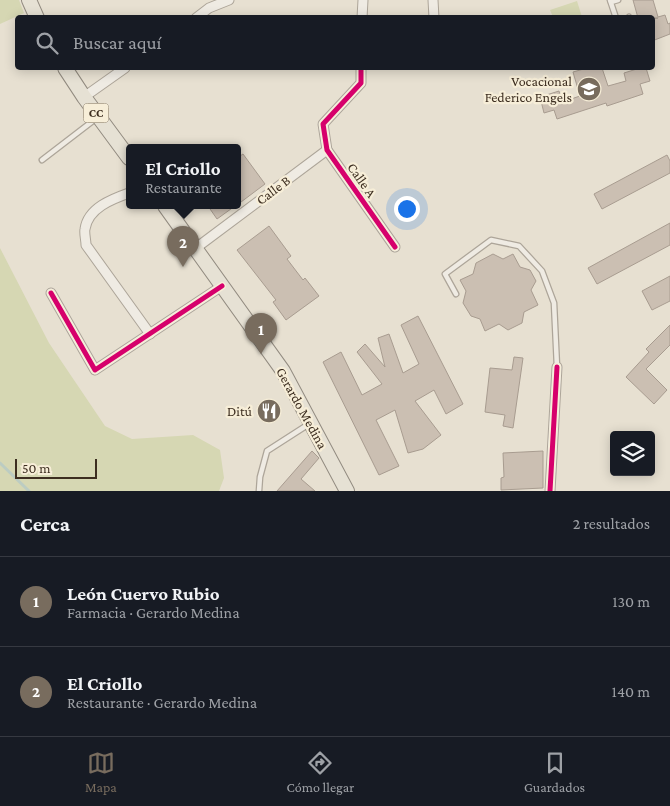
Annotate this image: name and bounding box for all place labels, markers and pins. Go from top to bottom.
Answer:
place label: Vocacional Federico Engels [485,73,572,105]
school or university icon: Vocacional Federico Engels [576,76,602,102]
pin: 2 [167,226,199,267]
pin: 1 [245,313,277,354]
restaurant icon: Ditú [256,398,282,424]
place label: Ditú [227,403,253,419]

